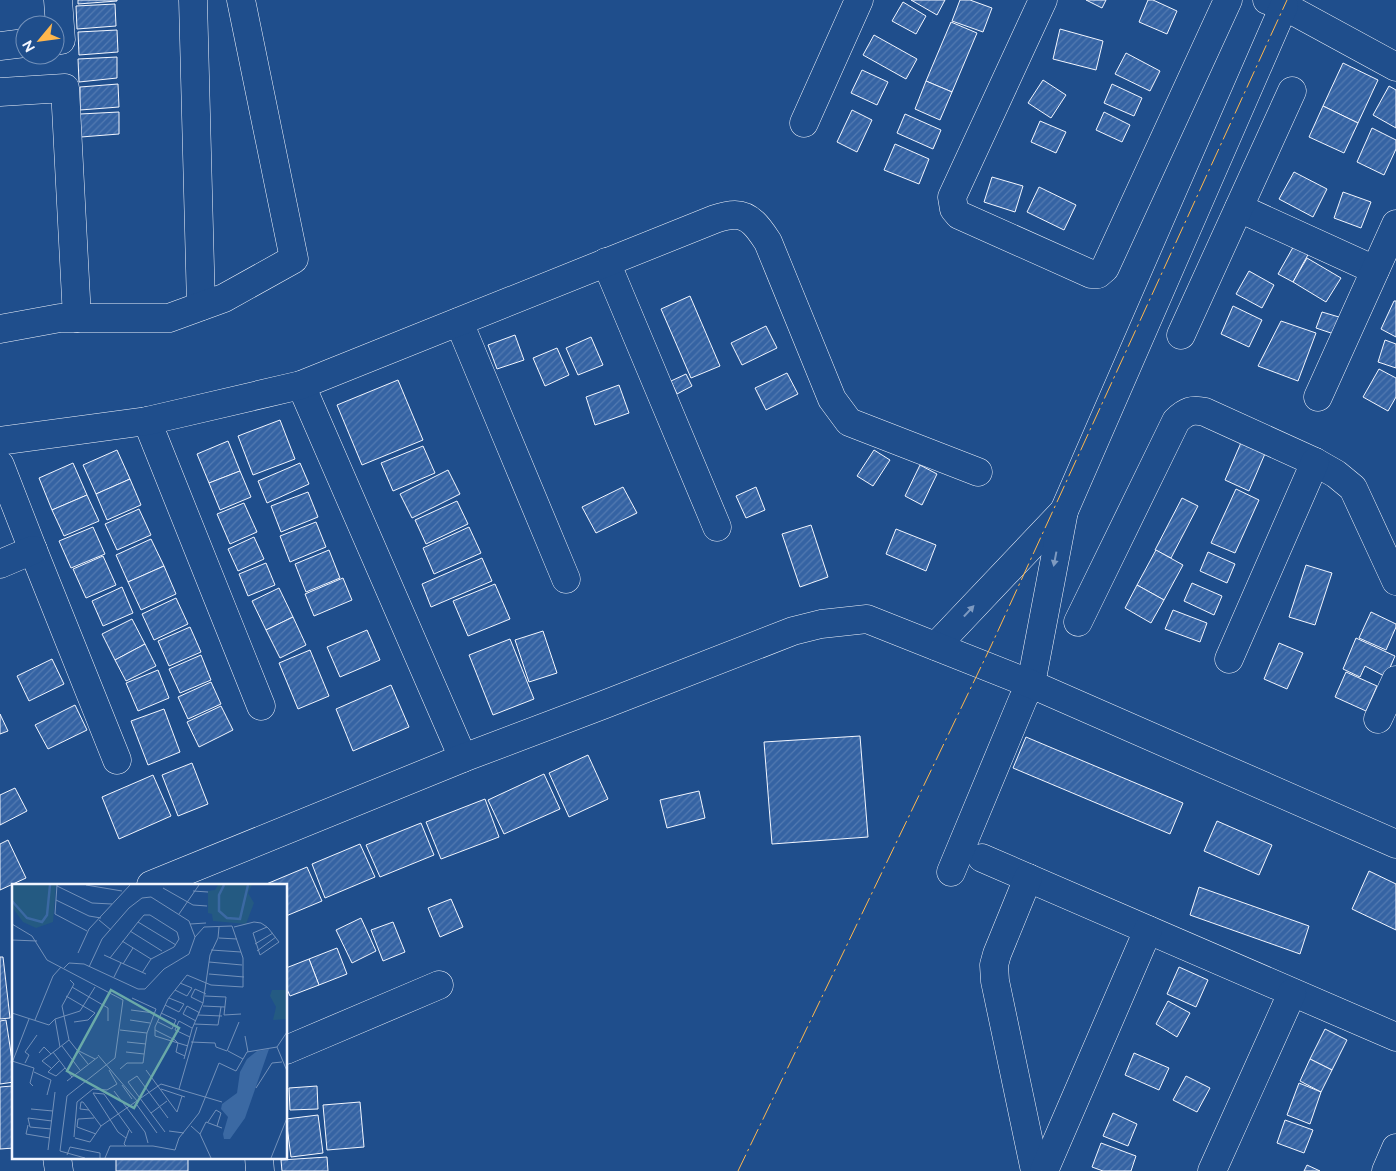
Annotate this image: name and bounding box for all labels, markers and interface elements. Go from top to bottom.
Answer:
north arrow [15,15,65,65]
text: N [19,38,38,55]
one-way arrow [1051,551,1059,567]
one-way arrow [963,605,975,617]
inset map [12,884,288,1158]

